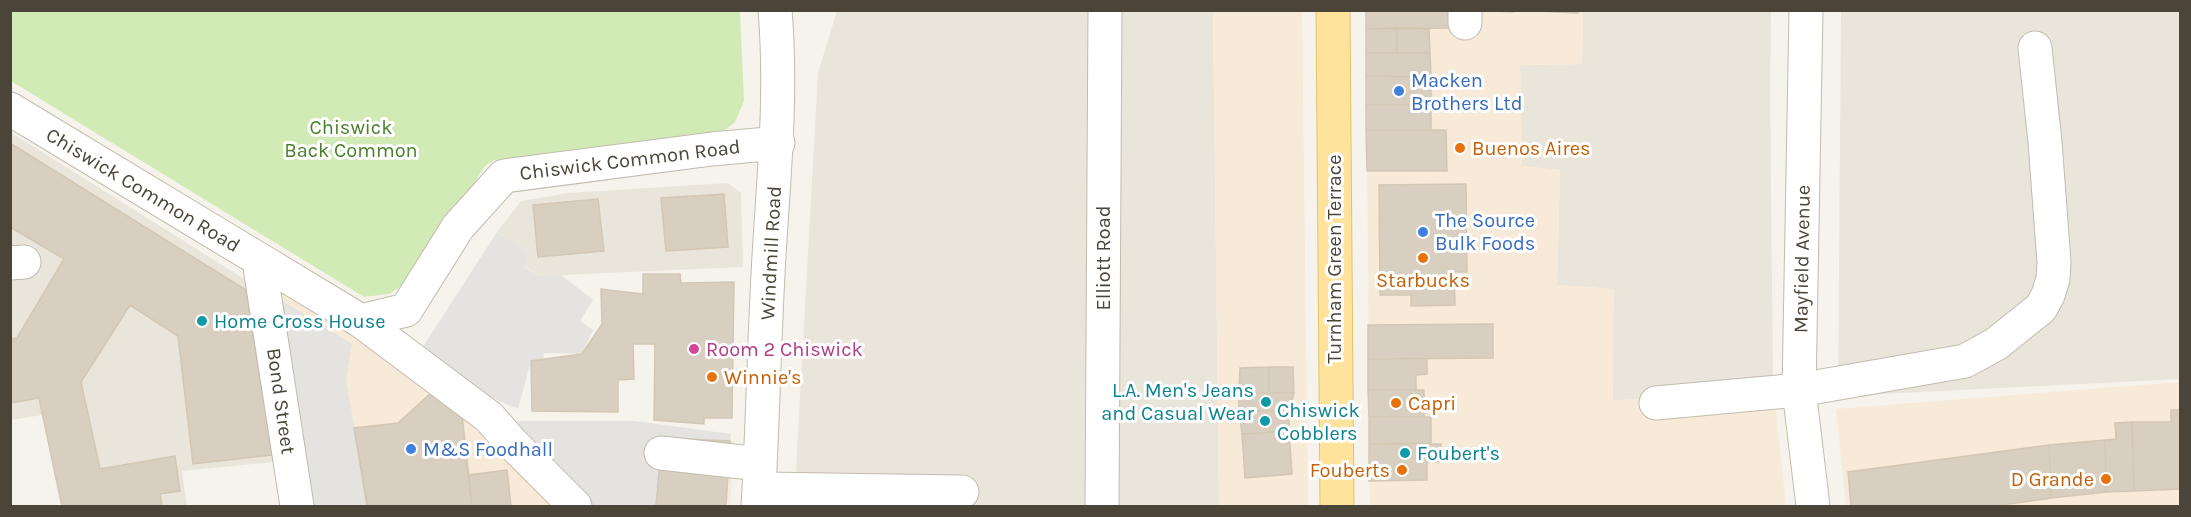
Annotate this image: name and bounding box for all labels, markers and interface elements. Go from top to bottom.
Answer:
place label: Macken Brothers Ltd [1411,69,1523,115]
marker: Macken Brothers Ltd [1392,84,1406,98]
park label: Chiswick Back Common [284,116,418,162]
street label: Chiswick Common Road [42,123,244,257]
street label: Chiswick Common Road [518,135,742,185]
place label: Buenos Aires [1472,137,1591,160]
marker: Buenos Aires [1453,141,1467,155]
street label: Turnham Green Terrace [1323,155,1346,363]
street label: Windmill Road [756,185,786,321]
street label: Mayfield Avenue [1789,185,1815,333]
street label: Elliott Road [1092,205,1115,311]
place label: The Source Bulk Foods [1435,209,1535,255]
marker: The Source Bulk Foods [1416,225,1430,239]
marker: Starbucks [1416,251,1430,265]
place label: Starbucks [1376,269,1470,292]
place label: Home Cross House [214,310,385,333]
marker: Home Cross House [195,314,209,328]
place label: Room 2 Chiswick [706,338,863,361]
marker: Room 2 Chiswick [687,342,701,356]
street label: Bond Street [262,346,300,456]
place label: Winnie's [724,366,801,389]
marker: Winnie's [705,370,719,384]
place label: L.A. Men's Jeans and Casual Wear [1101,379,1255,425]
place label: Capri [1408,392,1456,415]
marker: L.A. Men's Jeans and Casual Wear [1259,395,1273,409]
marker: Capri [1389,396,1403,410]
place label: Chiswick Cobblers [1277,399,1360,445]
marker: Chiswick Cobblers [1258,414,1272,428]
place label: M&S Foodhall [423,438,553,461]
marker: M&S Foodhall [404,442,418,456]
place label: Foubert's [1417,442,1500,465]
marker: Foubert's [1398,446,1412,460]
place label: Fouberts [1310,459,1390,482]
marker: Fouberts [1395,463,1409,477]
place label: D Grande [2011,468,2094,491]
marker: D Grande [2099,472,2113,486]

